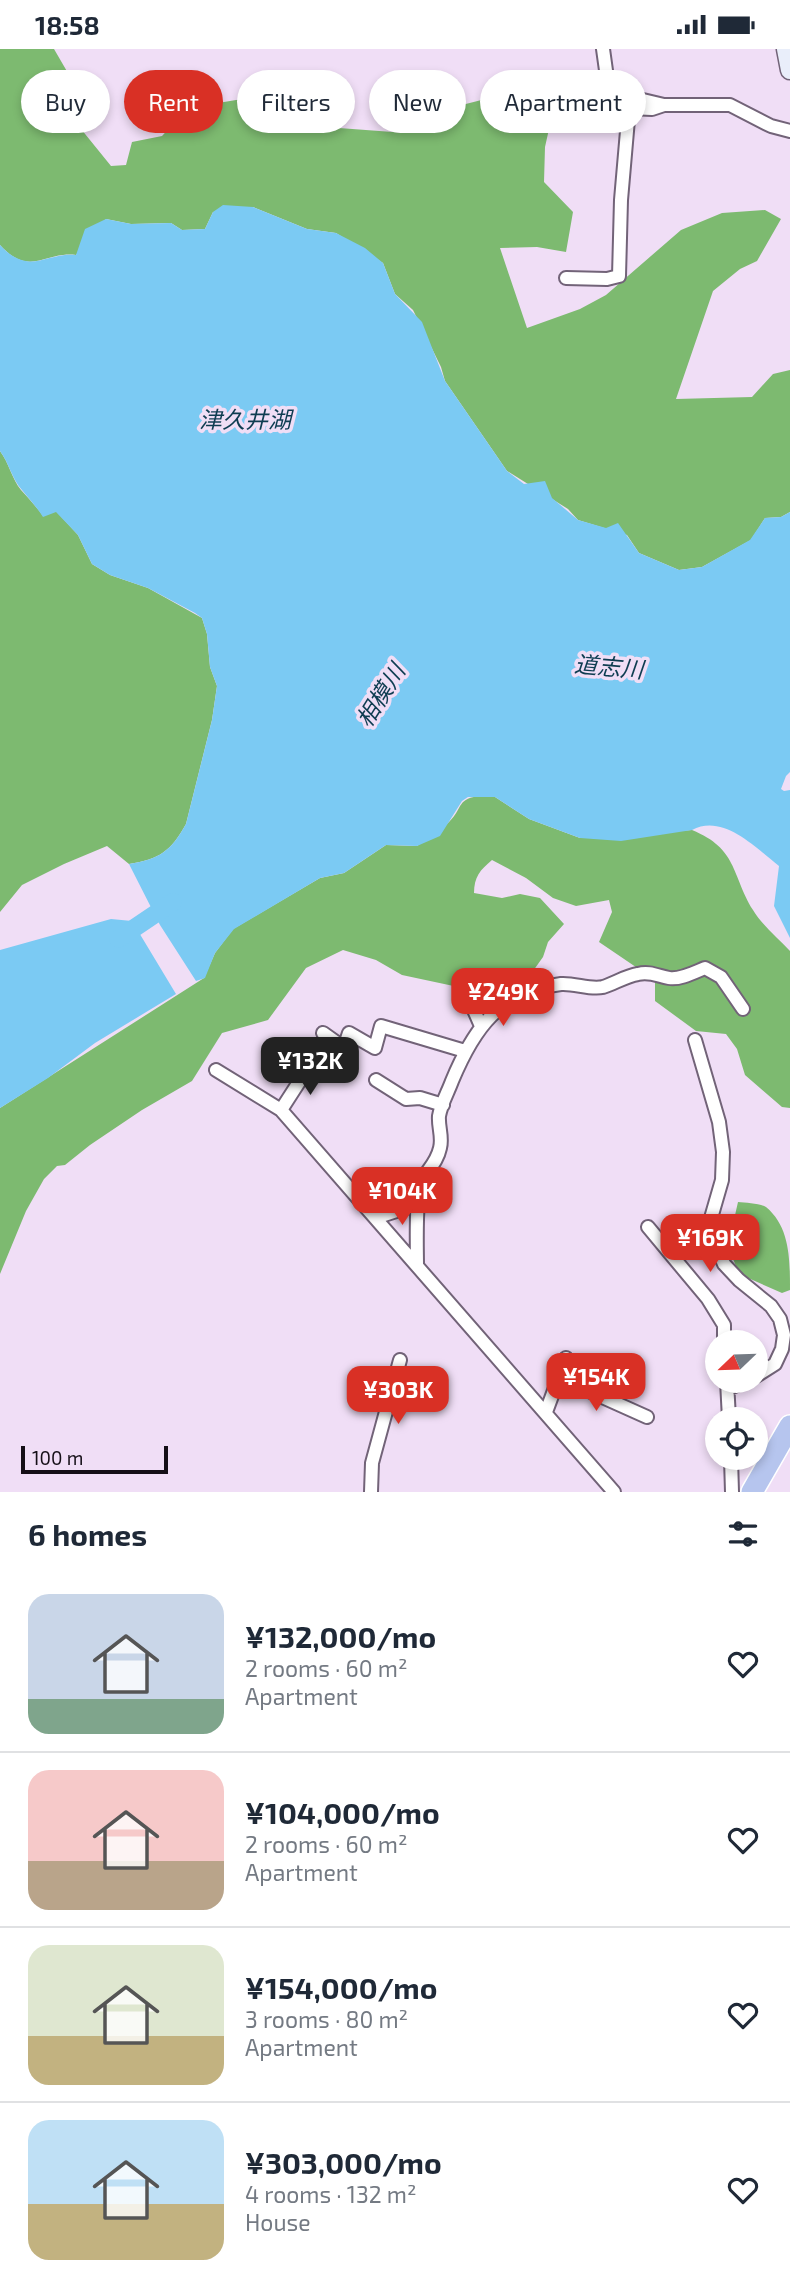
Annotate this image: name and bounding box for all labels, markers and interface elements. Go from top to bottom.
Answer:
text: 18:58 [35,9,100,40]
chip: Buy [21,70,110,133]
chip: Rent [124,70,223,133]
chip: Filters [237,70,355,133]
chip: New [369,70,466,133]
chip: Apartment [480,70,646,133]
water label: 津久井湖 [199,405,294,433]
water label: 道志川 [573,649,648,683]
water label: 相模川 [350,656,412,732]
pin: ¥249K [454,969,552,1028]
text: ¥249K [467,977,539,1005]
pin: ¥132K [261,1037,359,1097]
text: ¥132K [277,1046,343,1074]
pin: ¥104K [353,1167,451,1227]
text: ¥104K [368,1176,436,1204]
pin: ¥169K [661,1215,759,1274]
text: ¥169K [677,1223,743,1251]
north arrow [705,1330,768,1393]
map controls [705,1330,768,1470]
pin: ¥154K [547,1353,645,1413]
text: ¥154K [562,1362,630,1390]
pin: ¥303K [349,1367,447,1426]
text: ¥303K [363,1375,433,1403]
button: locate [705,1407,768,1470]
scale bar [21,1443,168,1475]
text: 100 m [32,1446,83,1469]
icon: filters [724,1515,762,1553]
text: 6 homes [28,1516,147,1552]
text: ¥132,000/mo [245,1618,436,1654]
icon: home [84,1622,168,1706]
icon: heart [724,1645,762,1683]
text: 2 rooms · 60 m² [245,1654,407,1682]
text: Apartment [245,1682,358,1710]
text: ¥104,000/mo [245,1794,440,1830]
icon: home [84,1798,168,1882]
icon: heart [724,1821,762,1859]
text: 2 rooms · 60 m² [245,1830,407,1858]
text: Apartment [245,1858,358,1886]
text: ¥154,000/mo [245,1969,437,2005]
icon: home [84,1973,168,2057]
icon: heart [724,1996,762,2034]
text: 3 rooms · 80 m² [245,2005,408,2033]
text: Apartment [245,2033,358,2061]
text: ¥303,000/mo [245,2144,442,2180]
icon: home [84,2148,168,2232]
icon: heart [724,2171,762,2209]
text: 4 rooms · 132 m² [245,2180,417,2208]
text: House [245,2208,311,2236]

